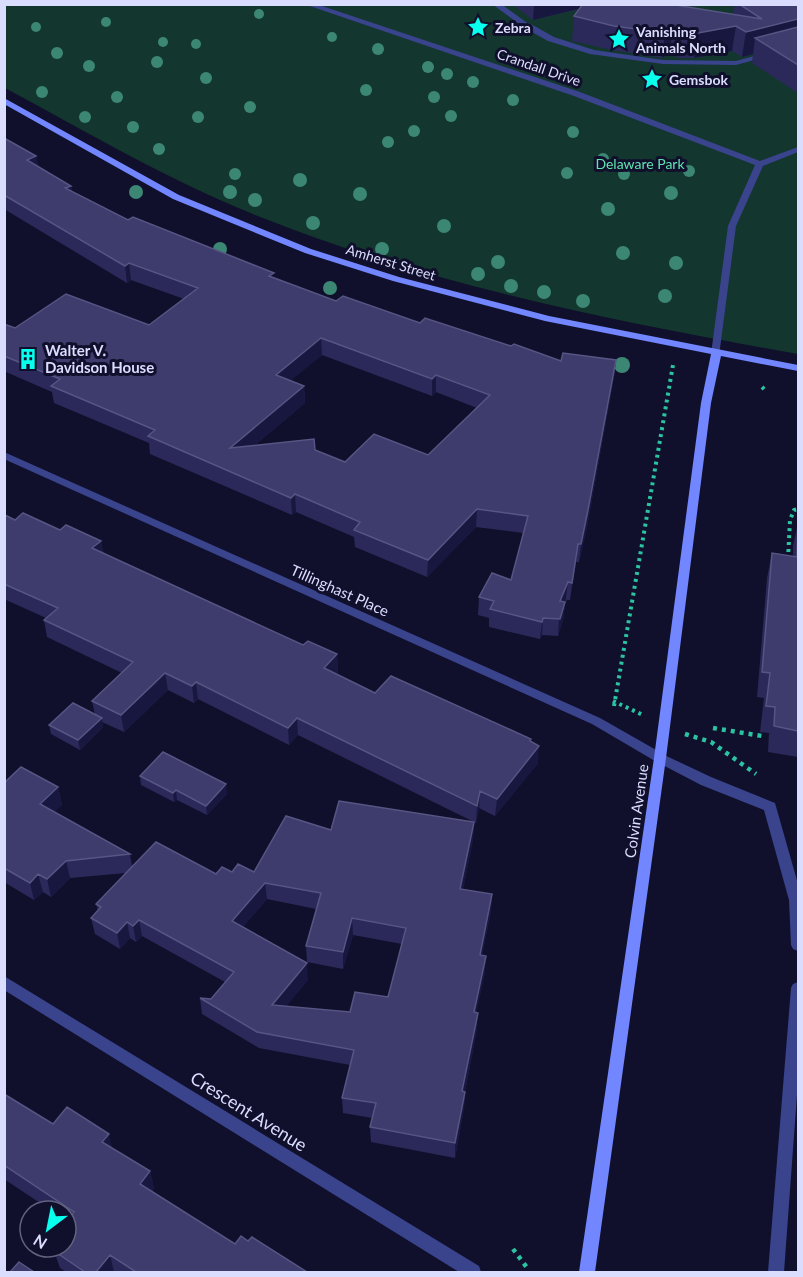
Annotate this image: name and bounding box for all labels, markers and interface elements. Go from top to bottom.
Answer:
place icon: Zebra [466,15,490,39]
place label: Zebra [495,19,531,36]
place label: Vanishing Animals North [635,23,726,56]
place icon: Vanishing Animals North [607,27,631,51]
street label: Crandall Drive [495,45,583,89]
place icon: Gemsbok [640,67,664,91]
place label: Gemsbok [669,71,728,88]
park label: Delaware Park [595,155,685,172]
street label: Amherst Street [344,240,438,284]
place label: Walter V. Davidson House [45,341,154,376]
building icon: Walter V. Davidson House [16,347,40,371]
street label: Tillinghast Place [288,560,392,620]
street label: Colvin Avenue [621,763,652,859]
street label: Crescent Avenue [187,1066,311,1156]
north arrow [18,1199,78,1259]
text: N [30,1231,50,1253]

